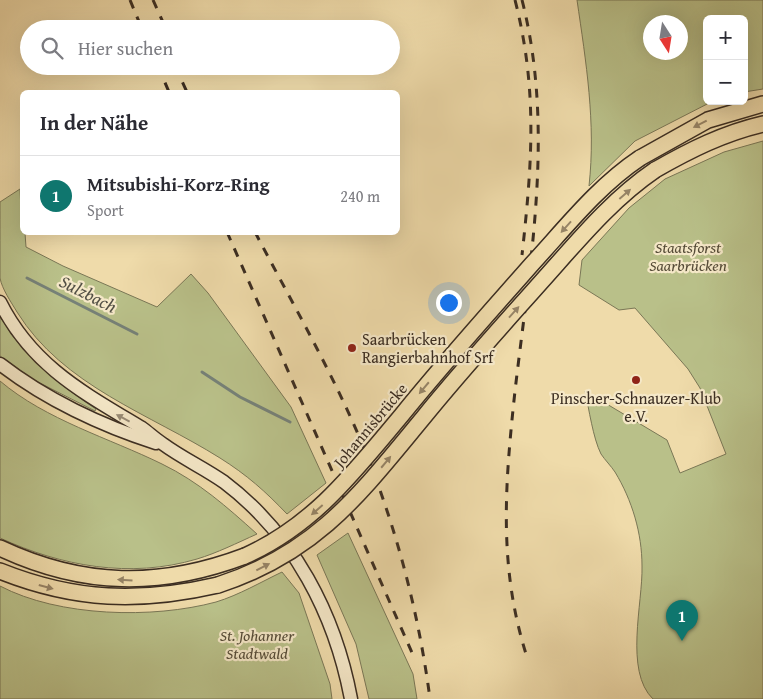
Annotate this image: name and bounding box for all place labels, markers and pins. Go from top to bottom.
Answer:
place label: Saarbrücken Rangierbahnhof Srf [362,327,495,369]
marker: Saarbrücken Rangierbahnhof Srf [346,342,358,354]
marker: Pinscher-Schnauzer-Klub e.V. [630,374,642,386]
place label: Pinscher-Schnauzer-Klub e.V. [551,386,721,428]
pin: 1 [666,600,698,641]

